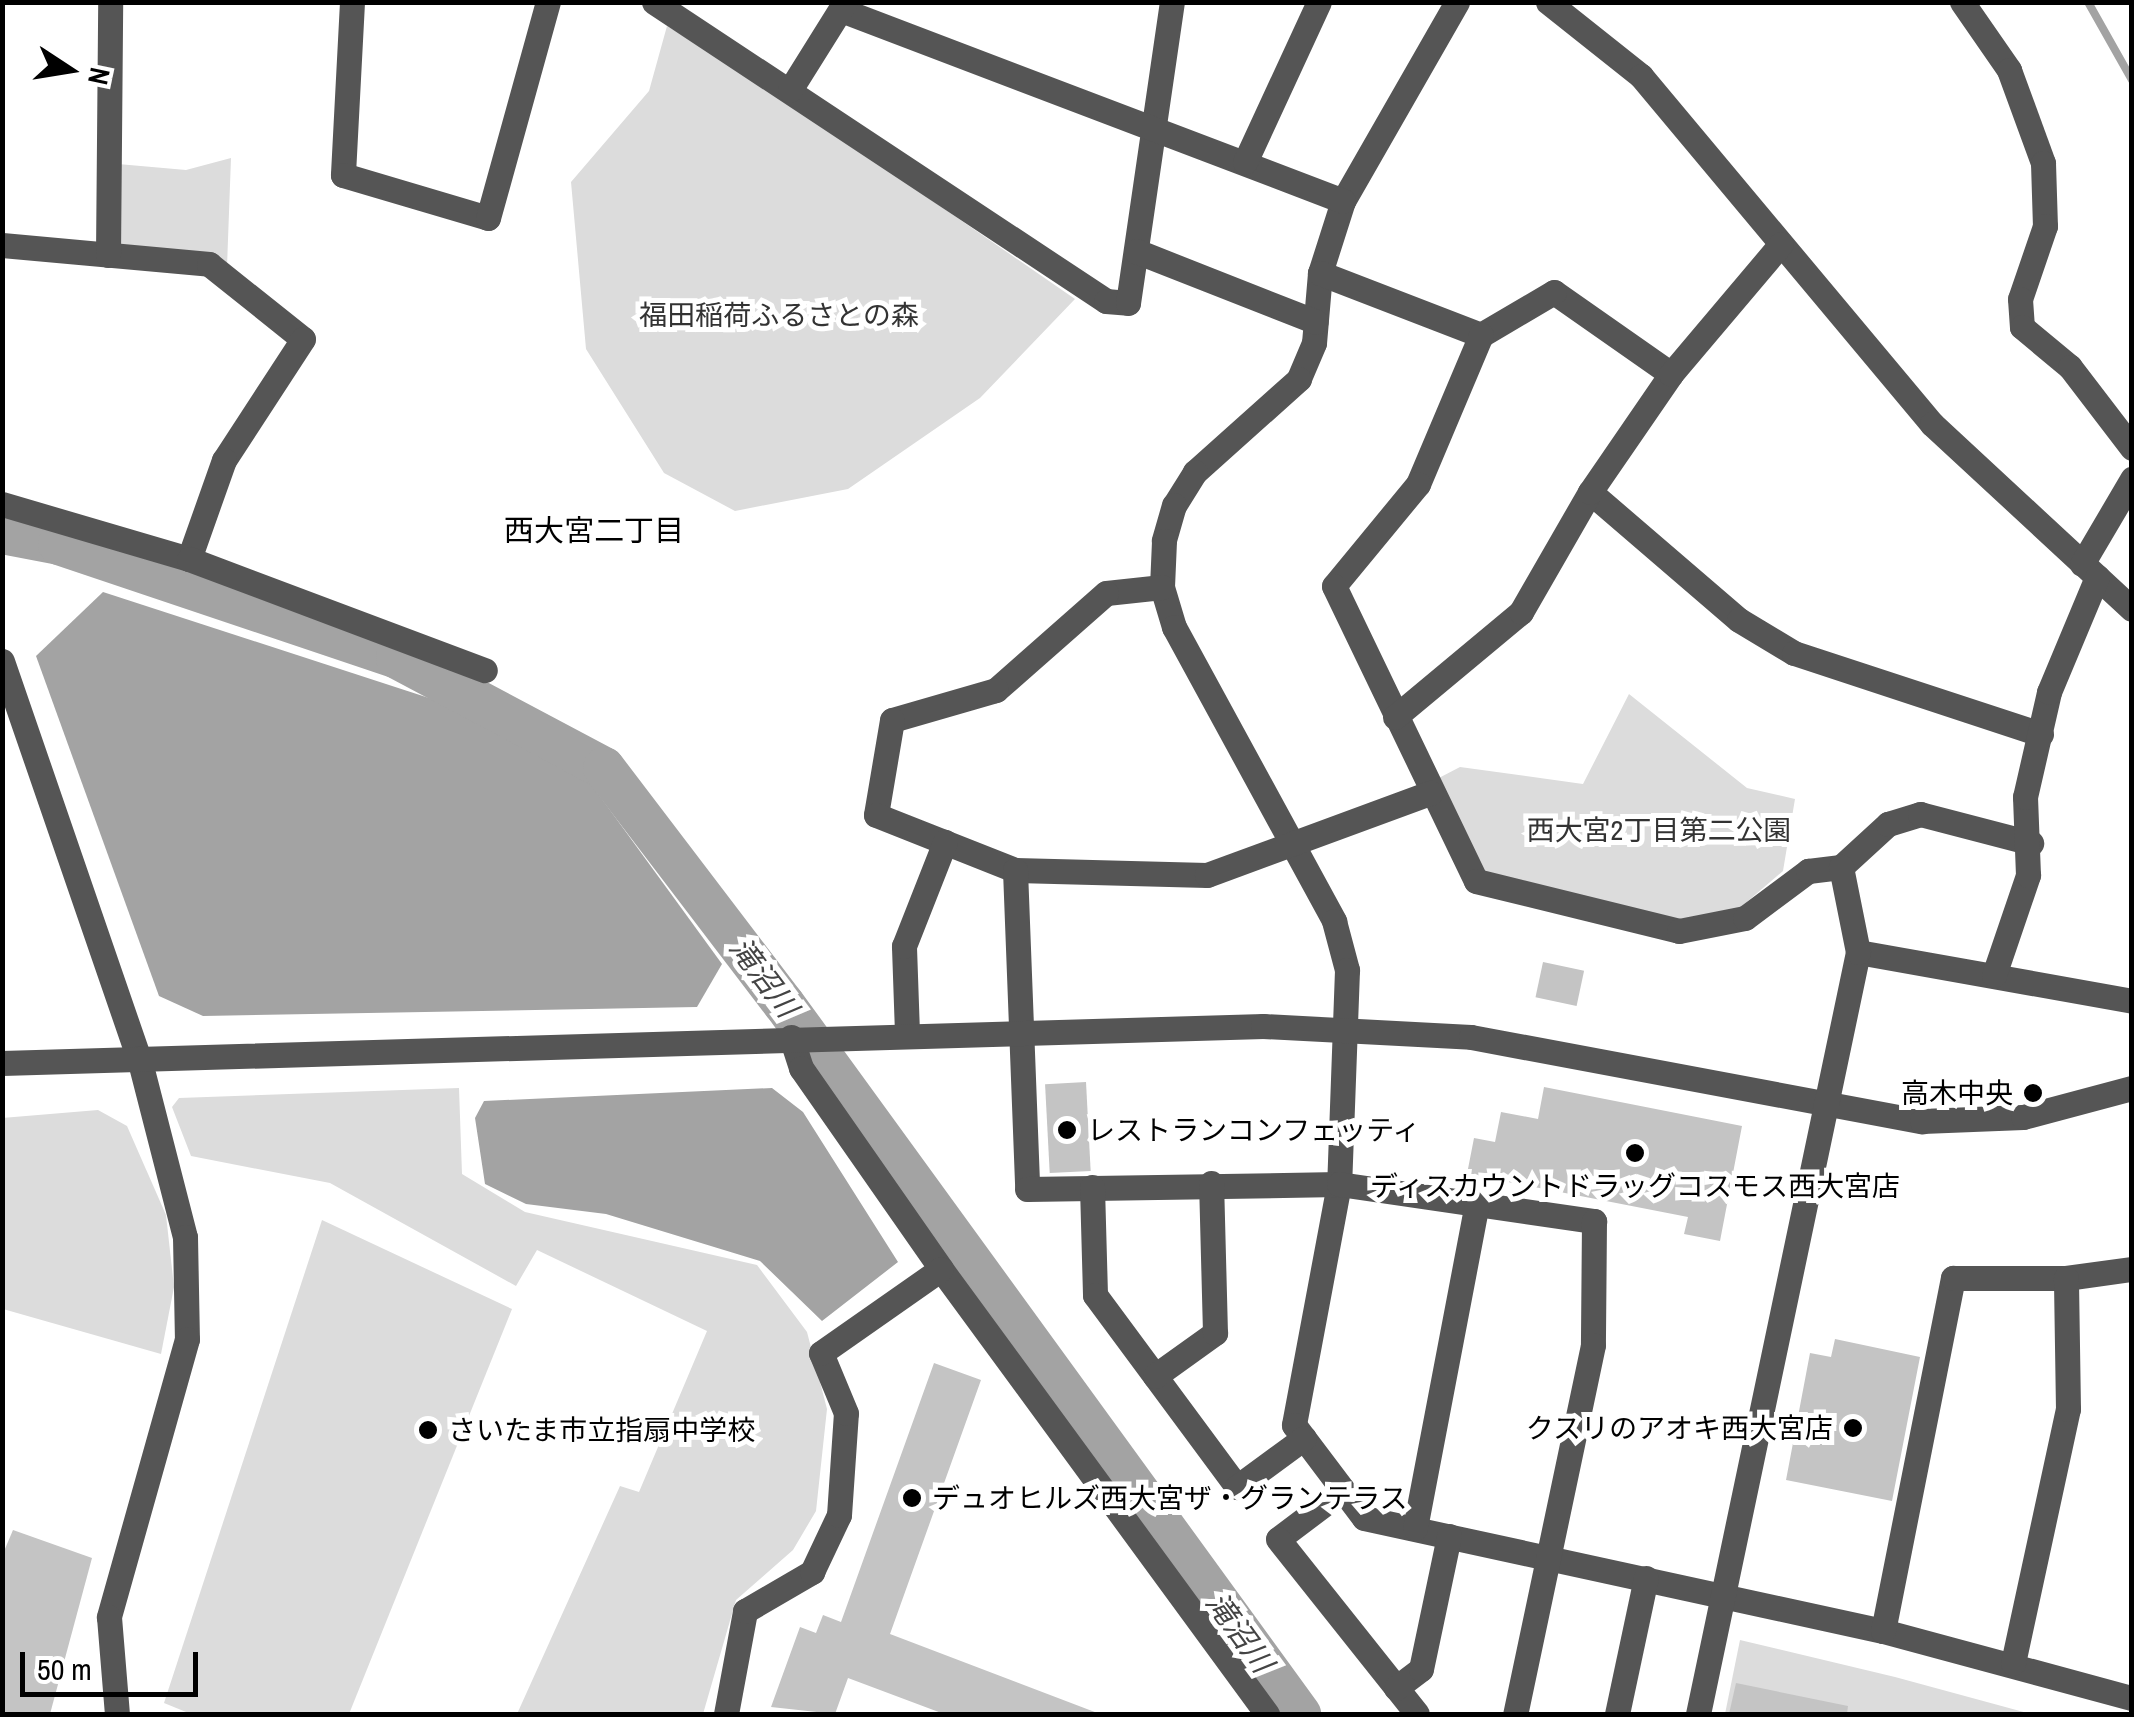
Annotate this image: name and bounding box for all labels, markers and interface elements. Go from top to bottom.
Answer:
north arrow [20,20,120,120]
text: N [79,64,120,88]
park label: 福田稲荷ふるさとの森 [639,298,919,332]
district label: 西大宮二丁目 [504,512,684,548]
park label: 西大宮2丁目第二公園 [1527,813,1791,847]
water label: 滝沼川 [723,930,805,1024]
place label: 高木中央 [1901,1076,2013,1110]
marker: 高木中央 [2022,1082,2044,1104]
place label: レストランコンフェッティ [1087,1113,1423,1147]
marker: レストランコンフェッティ [1056,1119,1078,1141]
marker: ディスカウントドラッグコスモス西大宮店 [1624,1142,1646,1164]
place label: ディスカウントドラッグコスモス西大宮店 [1369,1169,1901,1203]
place label: クスリのアオキ西大宮店 [1525,1411,1833,1445]
place label: さいたま市立指扇中学校 [448,1413,756,1447]
marker: クスリのアオキ西大宮店 [1842,1417,1864,1439]
marker: さいたま市立指扇中学校 [417,1419,439,1441]
place label: デュオヒルズ西大宮ザ・グランテラス [932,1481,1408,1515]
marker: デュオヒルズ西大宮ザ・グランテラス [901,1487,923,1509]
water label: 滝沼川 [1199,1585,1281,1679]
scale bar [25,1632,202,1694]
text: 50 m [37,1649,92,1689]

